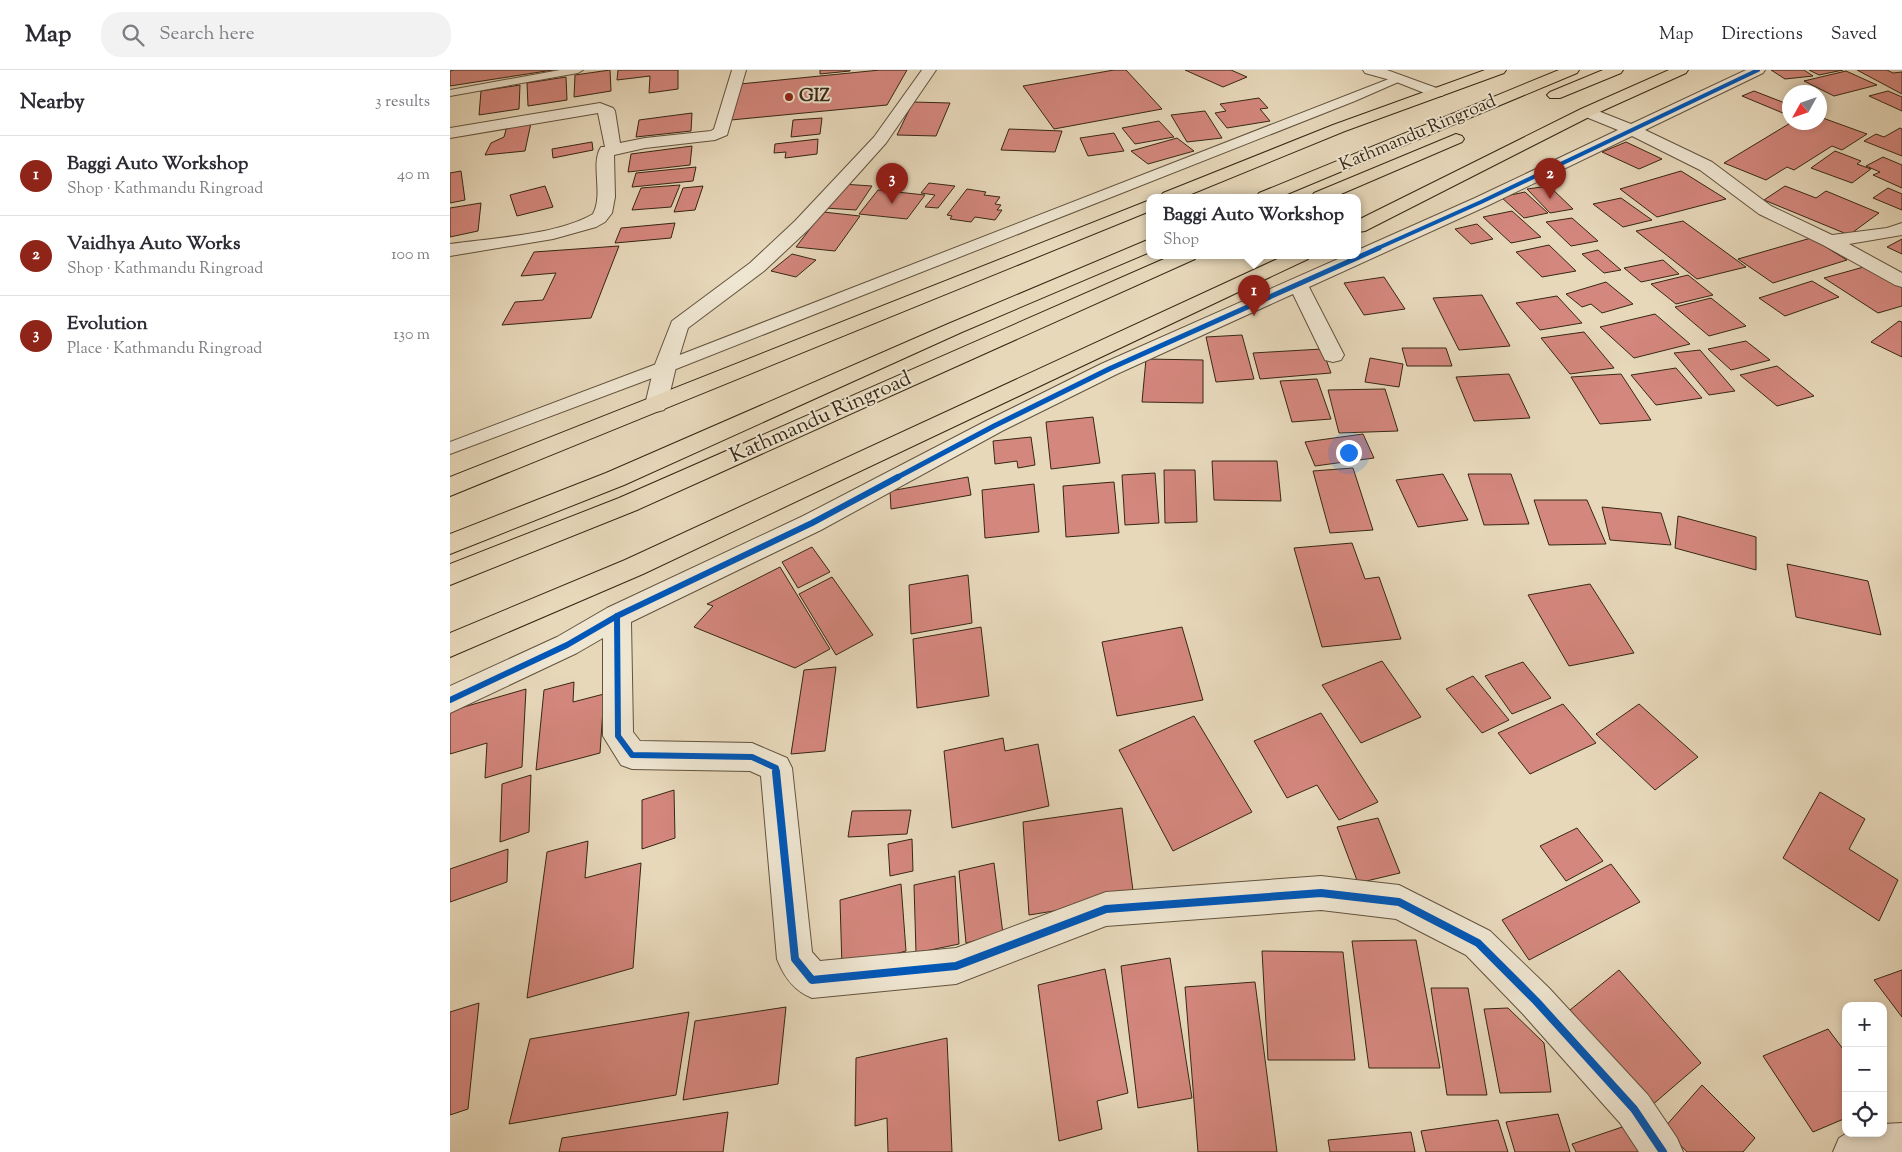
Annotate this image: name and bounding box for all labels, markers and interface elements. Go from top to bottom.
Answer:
search box [101,12,451,57]
text: Map [25,18,71,52]
icon: search [119,21,147,49]
text: Search here [159,21,255,48]
text: Map [1659,22,1694,48]
text: Directions [1722,22,1803,48]
text: Saved [1831,22,1877,48]
place label: GIZ [799,84,831,110]
north arrow [1782,85,1827,130]
text: Nearby [20,88,85,118]
street label: Kathmandu Ringroad [1336,89,1500,179]
text: 3 results [375,91,430,114]
marker: GIZ [783,91,795,103]
text: Baggi Auto Workshop [67,151,248,178]
pin: 2 [1534,158,1566,199]
pin: 3 [876,163,908,204]
text: 1 [33,164,39,187]
text: 40 m [397,164,430,187]
text: Shop · Kathmandu Ringroad [67,178,263,201]
popup [1146,194,1361,259]
text: Baggi Auto Workshop [1163,202,1344,229]
text: Shop [1163,229,1199,252]
text: Vaidhya Auto Works [67,231,240,258]
text: 2 [32,244,40,267]
text: 100 m [391,244,430,267]
text: Shop · Kathmandu Ringroad [67,258,263,281]
pin: 1 [1238,275,1270,316]
text: Evolution [67,311,148,338]
text: 3 [33,324,39,347]
text: 130 m [393,324,430,347]
text: Place · Kathmandu Ringroad [67,338,262,361]
street label: Kathmandu Ringroad [725,364,917,472]
your location [1336,440,1362,466]
map controls [1842,1002,1887,1137]
button: + [1842,1002,1887,1047]
button: − [1842,1047,1887,1092]
button: locate [1842,1092,1887,1137]

